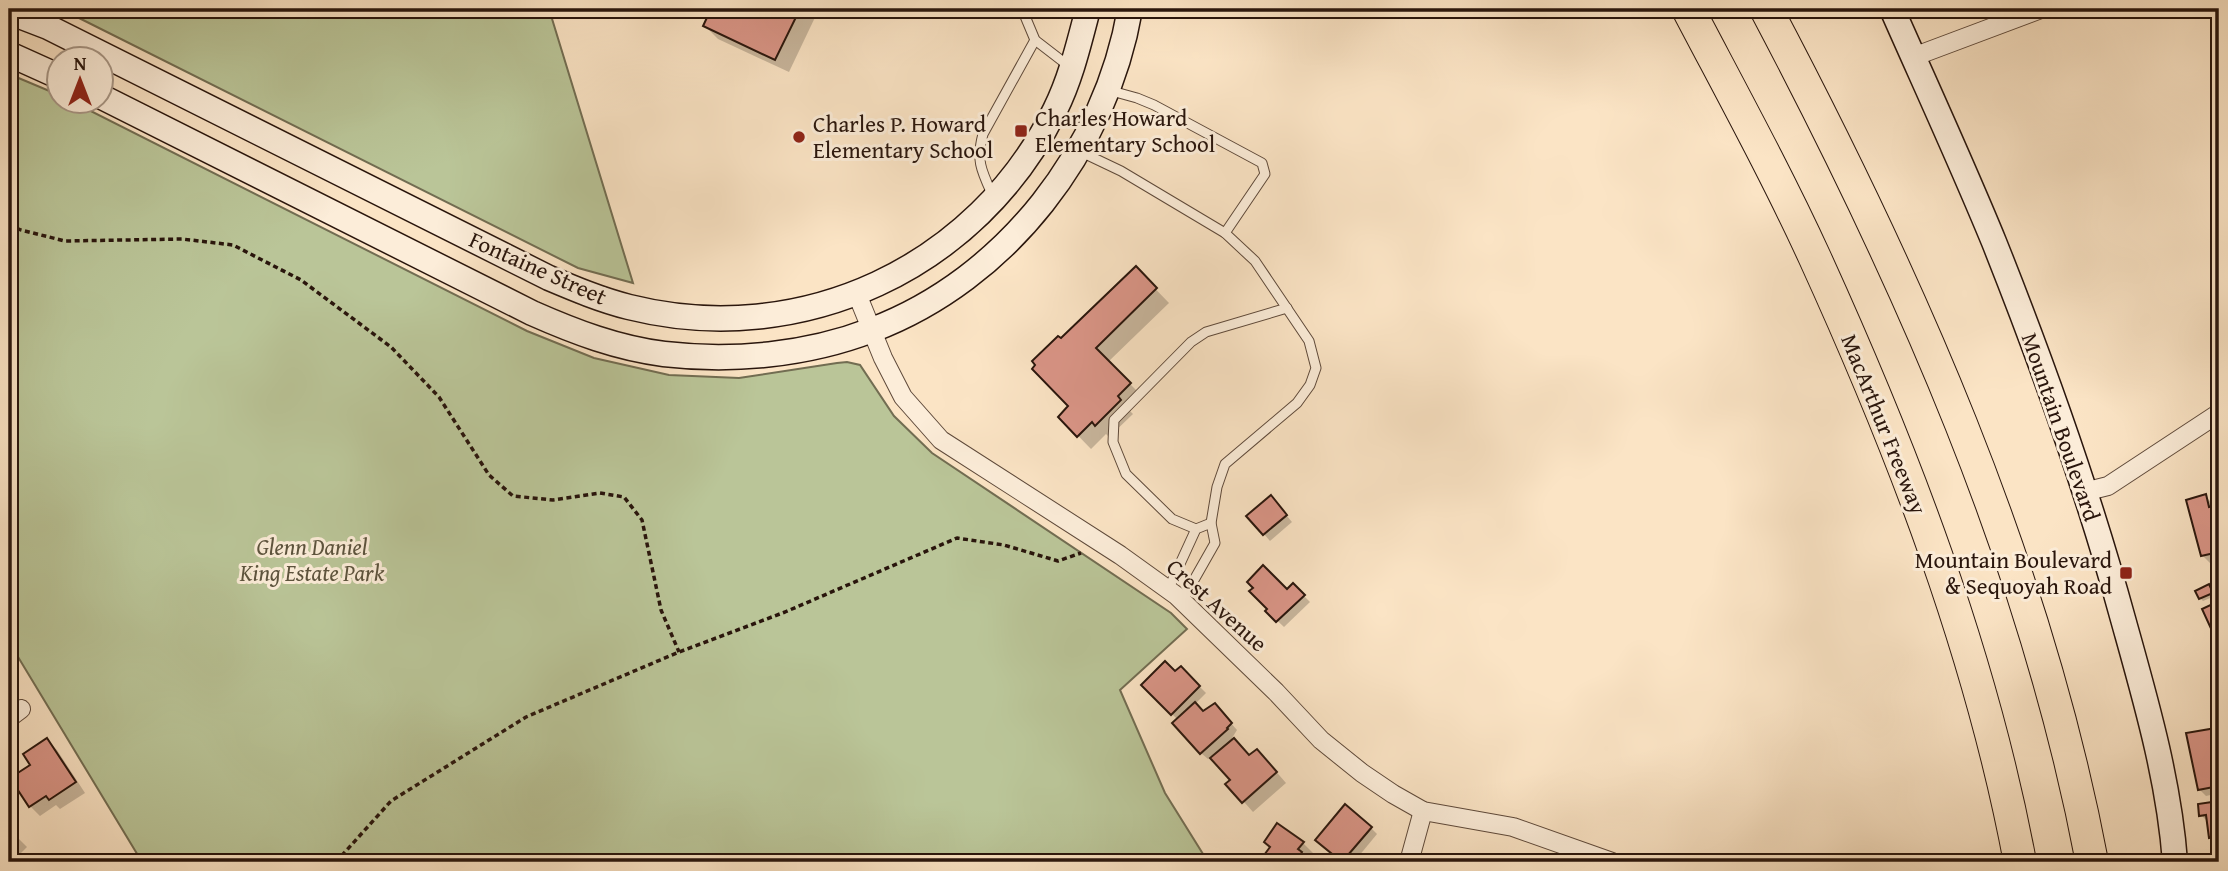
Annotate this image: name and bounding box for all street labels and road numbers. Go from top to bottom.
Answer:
street label: Fontaine Street [464,222,612,313]
street label: Mountain Boulevard [2014,328,2109,526]
street label: MacArthur Freeway [1833,329,1936,519]
street label: Crest Avenue [1160,550,1275,659]

